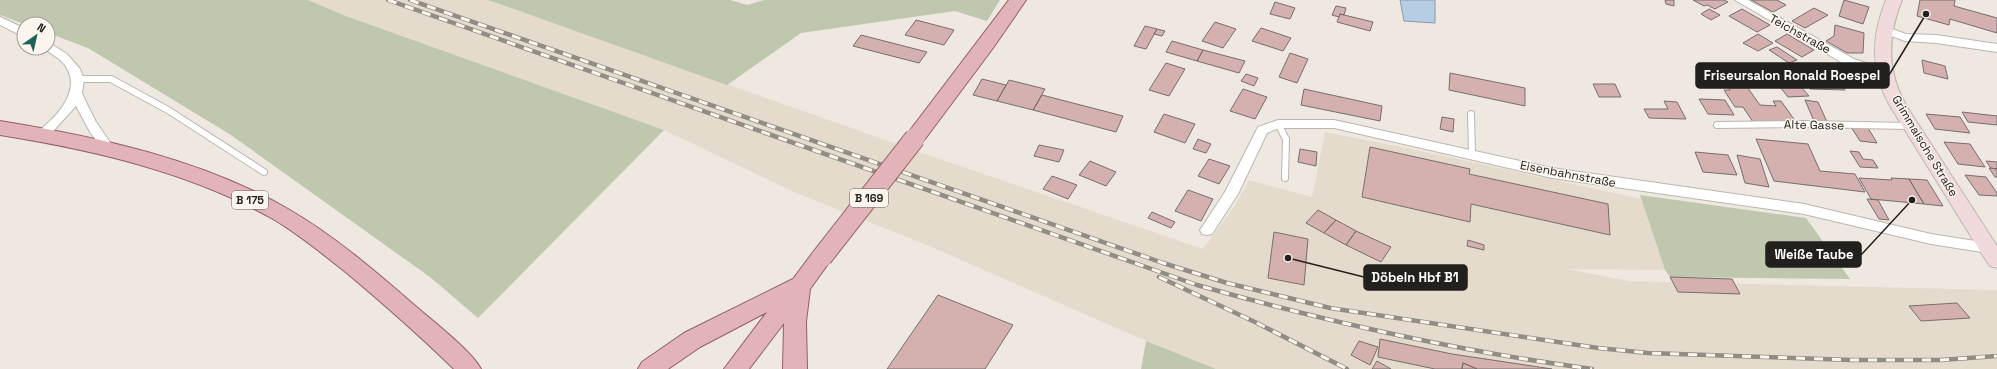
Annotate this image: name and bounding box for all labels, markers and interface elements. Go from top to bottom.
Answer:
street label: Teichstraße [1766,11,1834,57]
north arrow [16,16,56,56]
text: N [35,20,49,36]
callout: Friseursalon Ronald Roespel [1696,63,1889,88]
text: Friseursalon Ronald Roespel [1704,67,1880,84]
street label: Grimmaische Straße [1888,92,1962,200]
street label: Alte Gasse [1784,116,1844,134]
street label: Eisenbahnstraße [1519,157,1617,191]
road number: B 169 [850,189,888,207]
road number: B 175 [232,191,268,209]
callout: Weiße Taube [1766,242,1861,267]
text: Weiße Taube [1774,246,1854,263]
callout: Döbeln Hbf B1 [1364,265,1467,290]
text: Döbeln Hbf B1 [1371,269,1459,286]

